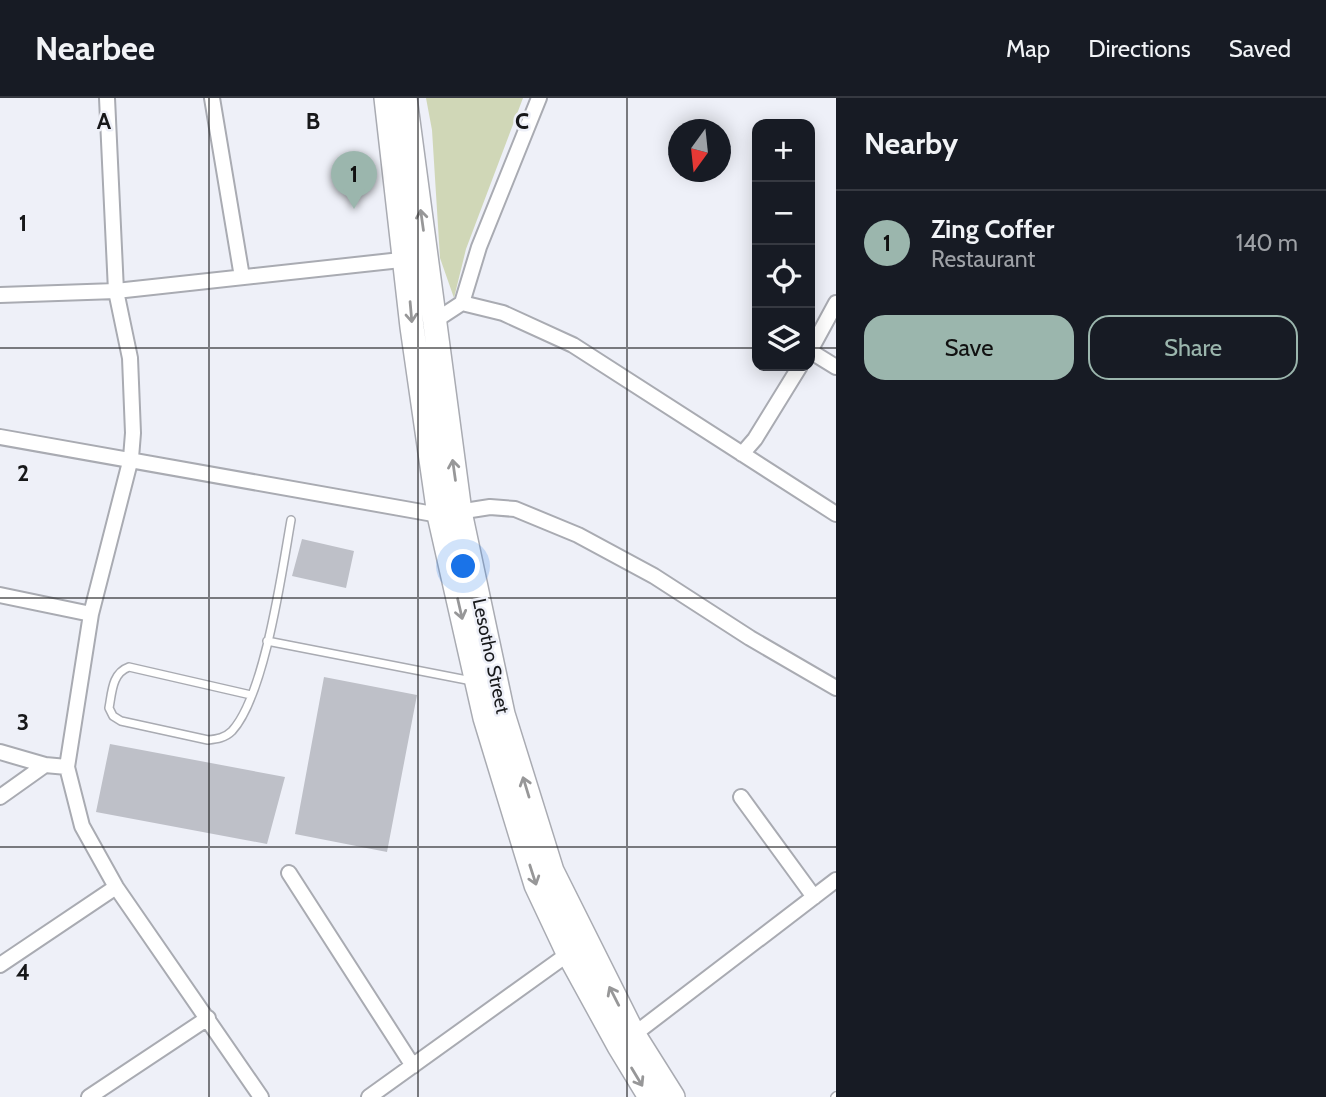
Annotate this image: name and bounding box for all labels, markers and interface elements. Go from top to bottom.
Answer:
text: Nearbee [35,28,155,68]
text: Map [1006,34,1050,63]
text: Directions [1088,34,1191,63]
text: Saved [1229,34,1291,63]
text: A [97,107,112,135]
text: B [306,107,320,135]
text: C [515,107,529,135]
north arrow [668,119,731,182]
map controls [752,119,815,371]
button: + [752,119,815,182]
text: Nearby [864,125,958,162]
pin: 1 [331,151,377,209]
button: − [752,182,815,245]
text: 1 [19,209,27,237]
one-way arrow [416,209,429,232]
text: Zing Coffer [931,213,1054,245]
text: 1 [883,229,891,257]
text: 140 m [1236,229,1298,257]
button: locate [752,245,815,308]
text: Restaurant [931,245,1035,273]
one-way arrow [405,300,418,323]
button: layers [752,308,815,371]
button: Save [864,315,1074,380]
button: Share [1088,315,1298,380]
text: 2 [17,459,29,487]
one-way arrow [447,459,460,482]
your location [446,549,480,583]
street label: Lesotho Street [468,596,515,716]
one-way arrow [454,597,467,619]
text: 3 [17,708,29,736]
one-way arrow [518,776,531,798]
one-way arrow [527,864,540,886]
text: 4 [16,958,30,986]
one-way arrow [607,986,621,1007]
one-way arrow [631,1066,645,1086]

